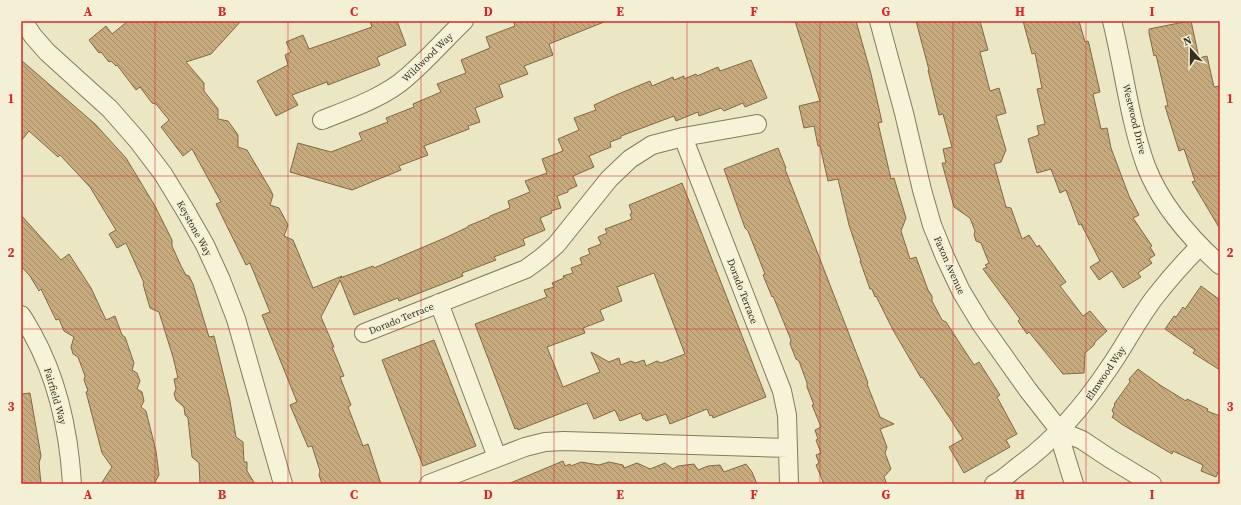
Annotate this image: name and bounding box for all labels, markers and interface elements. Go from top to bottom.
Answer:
text: A [84,3,93,20]
text: B [218,3,227,20]
text: C [350,3,358,20]
text: D [483,3,493,20]
text: E [616,3,624,20]
text: F [750,3,758,20]
text: G [882,3,891,20]
text: H [1015,3,1025,20]
text: I [1149,3,1155,20]
street label: Wildwood Way [399,29,456,85]
north arrow [1171,30,1211,70]
text: N [1181,33,1194,50]
street label: Westwood Drive [1119,83,1150,156]
text: 1 [7,90,15,107]
text: 1 [1226,90,1234,107]
street label: Keystone Way [174,198,216,259]
street label: Faxon Avenue [931,234,968,296]
text: 2 [7,244,15,261]
text: 2 [1226,244,1234,261]
street label: Dorado Terrace [724,257,761,326]
street label: Dorado Terrace [367,300,436,337]
street label: Elmwood Way [1082,343,1129,403]
street label: Fairfield Way [41,366,70,427]
text: 3 [7,398,15,415]
text: 3 [1226,398,1234,415]
text: A [84,486,93,503]
text: B [218,486,227,503]
text: C [350,486,358,503]
text: D [483,486,493,503]
text: E [616,486,624,503]
text: F [750,486,758,503]
text: G [882,486,891,503]
text: H [1015,486,1025,503]
text: I [1149,486,1155,503]

